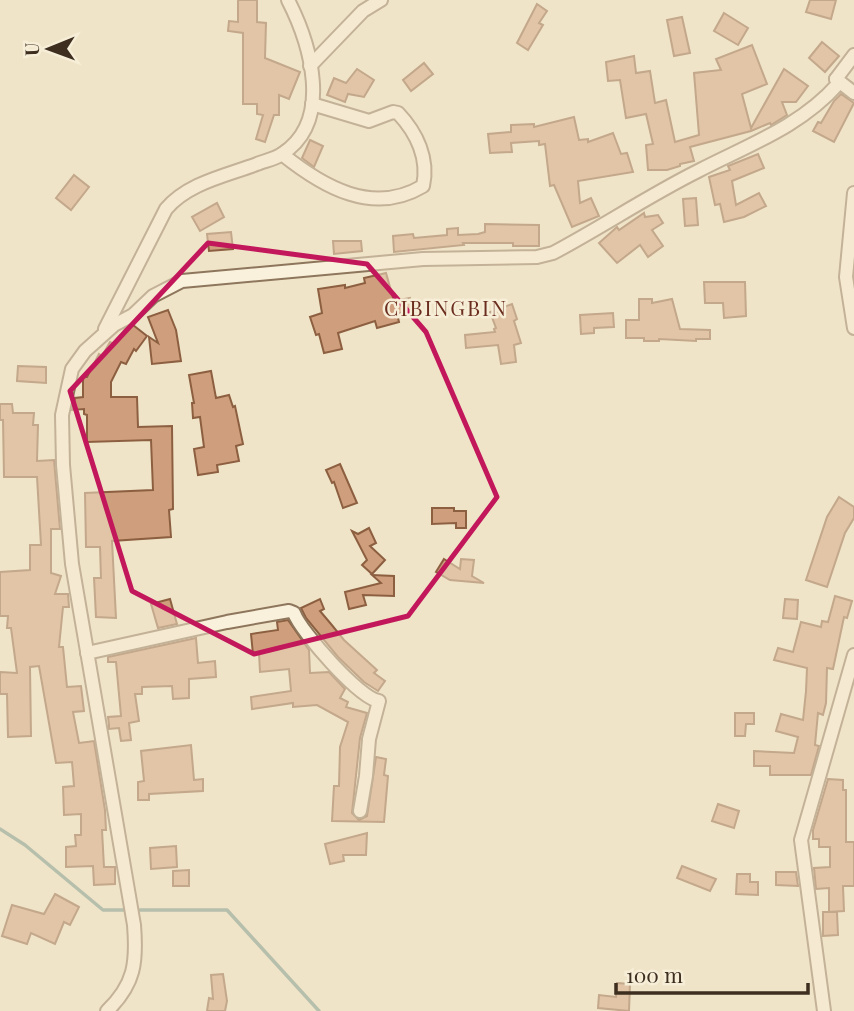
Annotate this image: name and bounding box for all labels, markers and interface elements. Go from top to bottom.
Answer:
north arrow [14,14,84,84]
text: U [18,43,44,56]
district label: CIBINGBIN [384,293,508,321]
scale bar [616,951,808,995]
text: 100 m [626,960,683,988]

